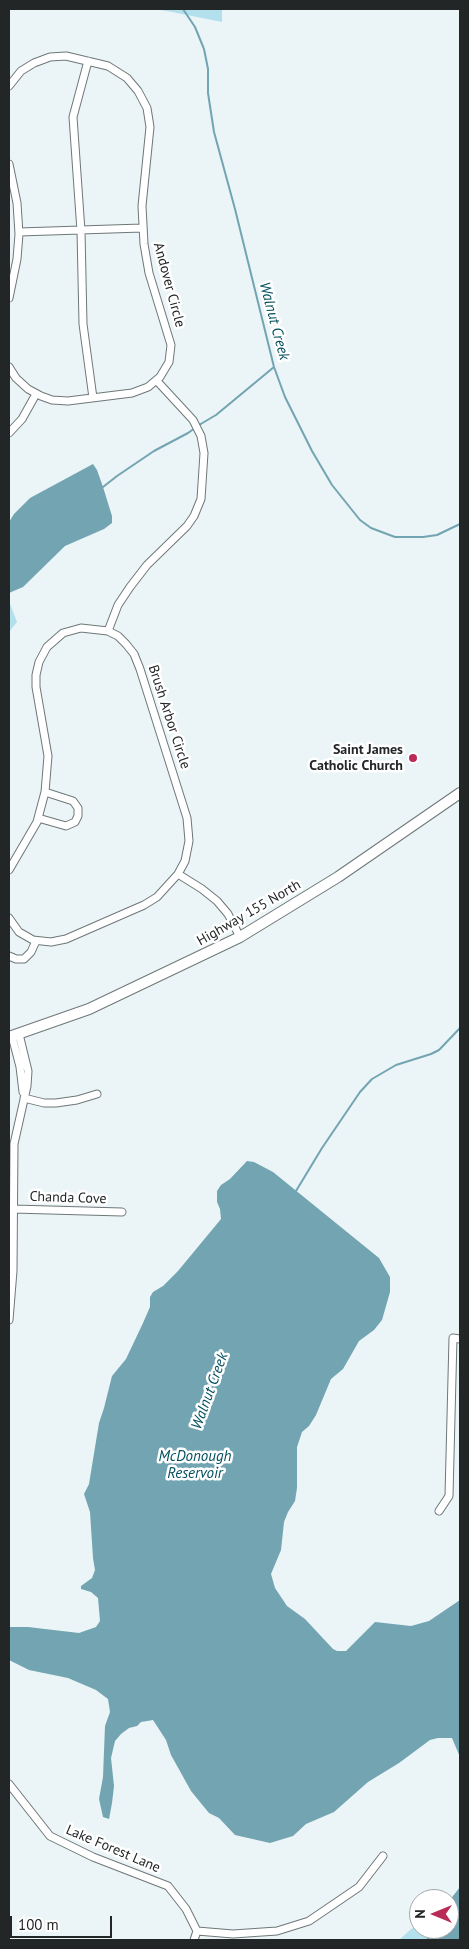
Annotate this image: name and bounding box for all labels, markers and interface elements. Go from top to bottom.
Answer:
street label: Andover Circle [150,241,188,329]
water label: Walnut Creek [255,280,293,362]
street label: Brush Arbor Circle [144,663,194,771]
place label: Saint James Catholic Church [309,742,403,774]
marker: Saint James Catholic Church [407,752,419,764]
street label: Highway 155 North [194,876,304,950]
street label: Chanda Cove [29,1188,107,1208]
water label: Walnut Creek [188,1350,232,1432]
water label: McDonough Reservoir [159,1448,231,1483]
street label: Lake Forest Lane [63,1822,163,1876]
north arrow [409,1889,459,1939]
scale bar [12,1906,115,1938]
text: N [411,1909,429,1919]
text: 100 m [18,1915,59,1934]

